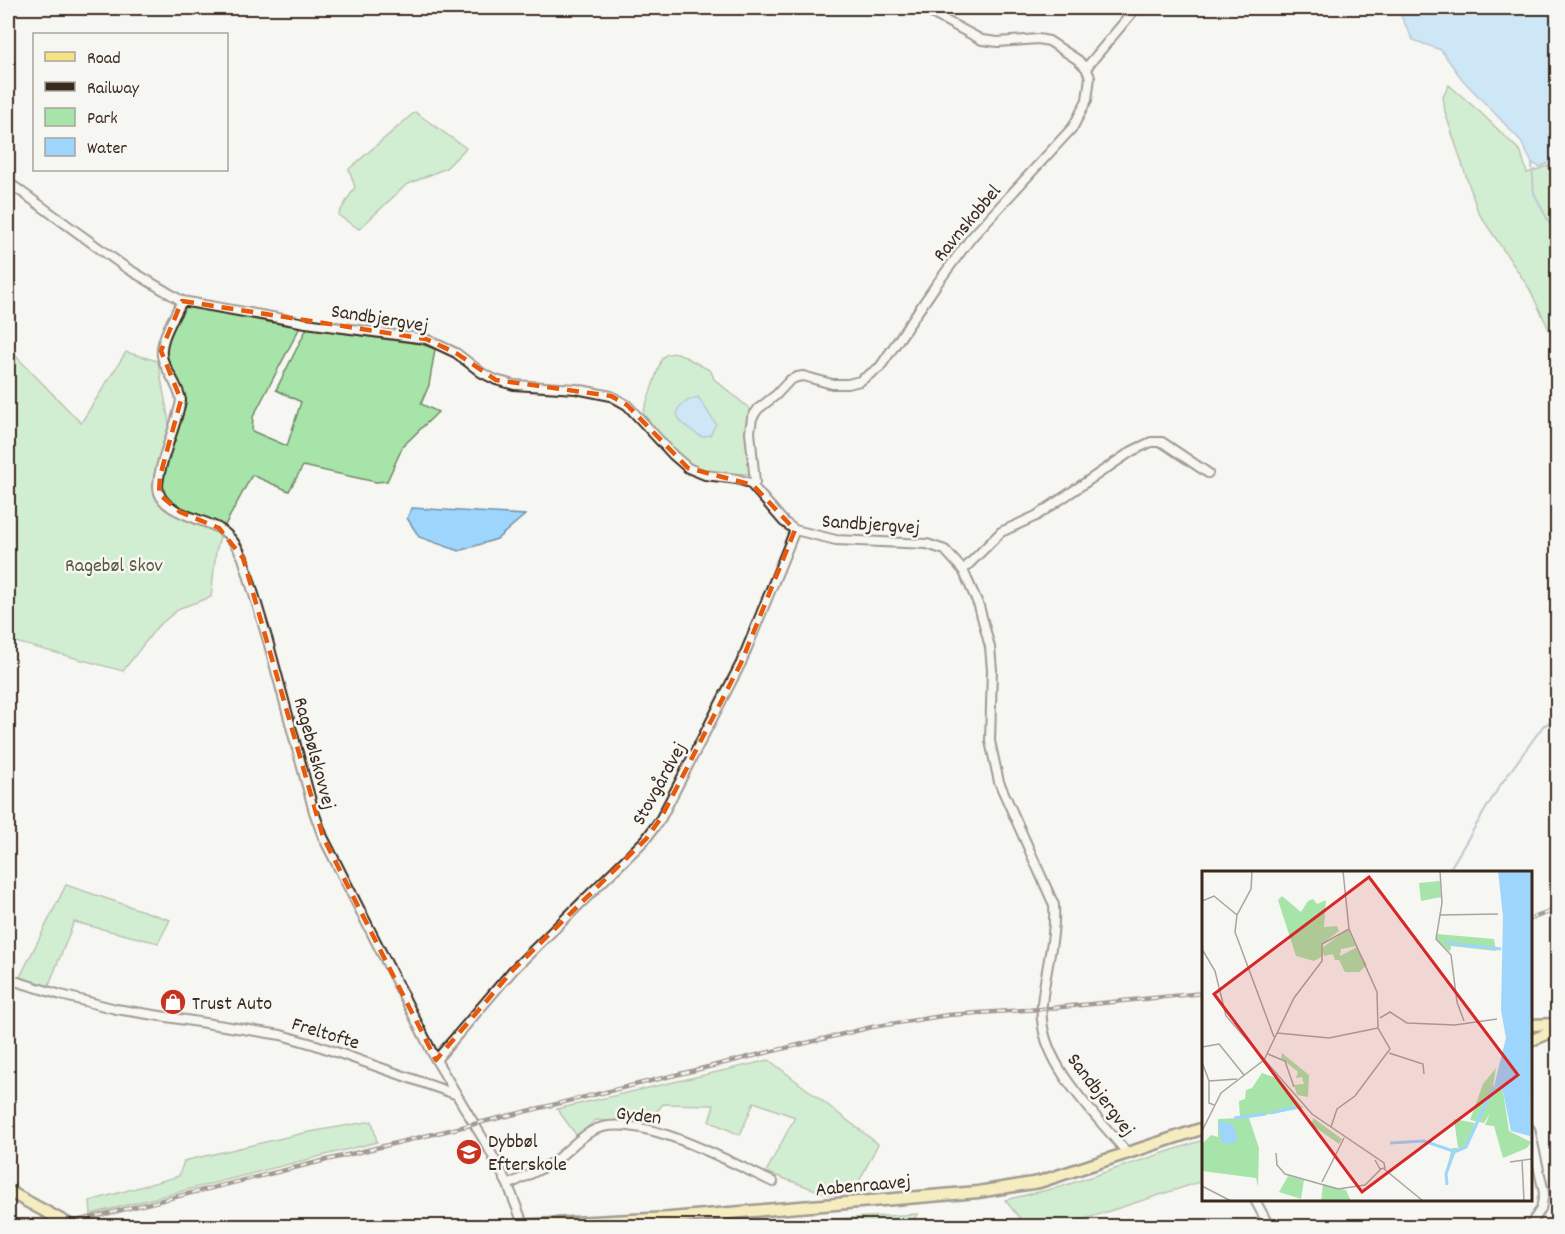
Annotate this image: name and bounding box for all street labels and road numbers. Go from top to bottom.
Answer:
street label: Ravnskobbel [928,179,1009,269]
street label: Sandbjergvej [329,298,430,341]
street label: Sandbjergvej [821,509,921,543]
street label: Ragebølskovvej [285,694,342,813]
street label: Stovgårdvej [626,738,695,831]
street label: Freltofte [288,1011,363,1058]
street label: Sandbjergvej [1059,1048,1140,1143]
street label: Gyden [614,1100,663,1134]
street label: Aabenraavej [814,1169,912,1205]

